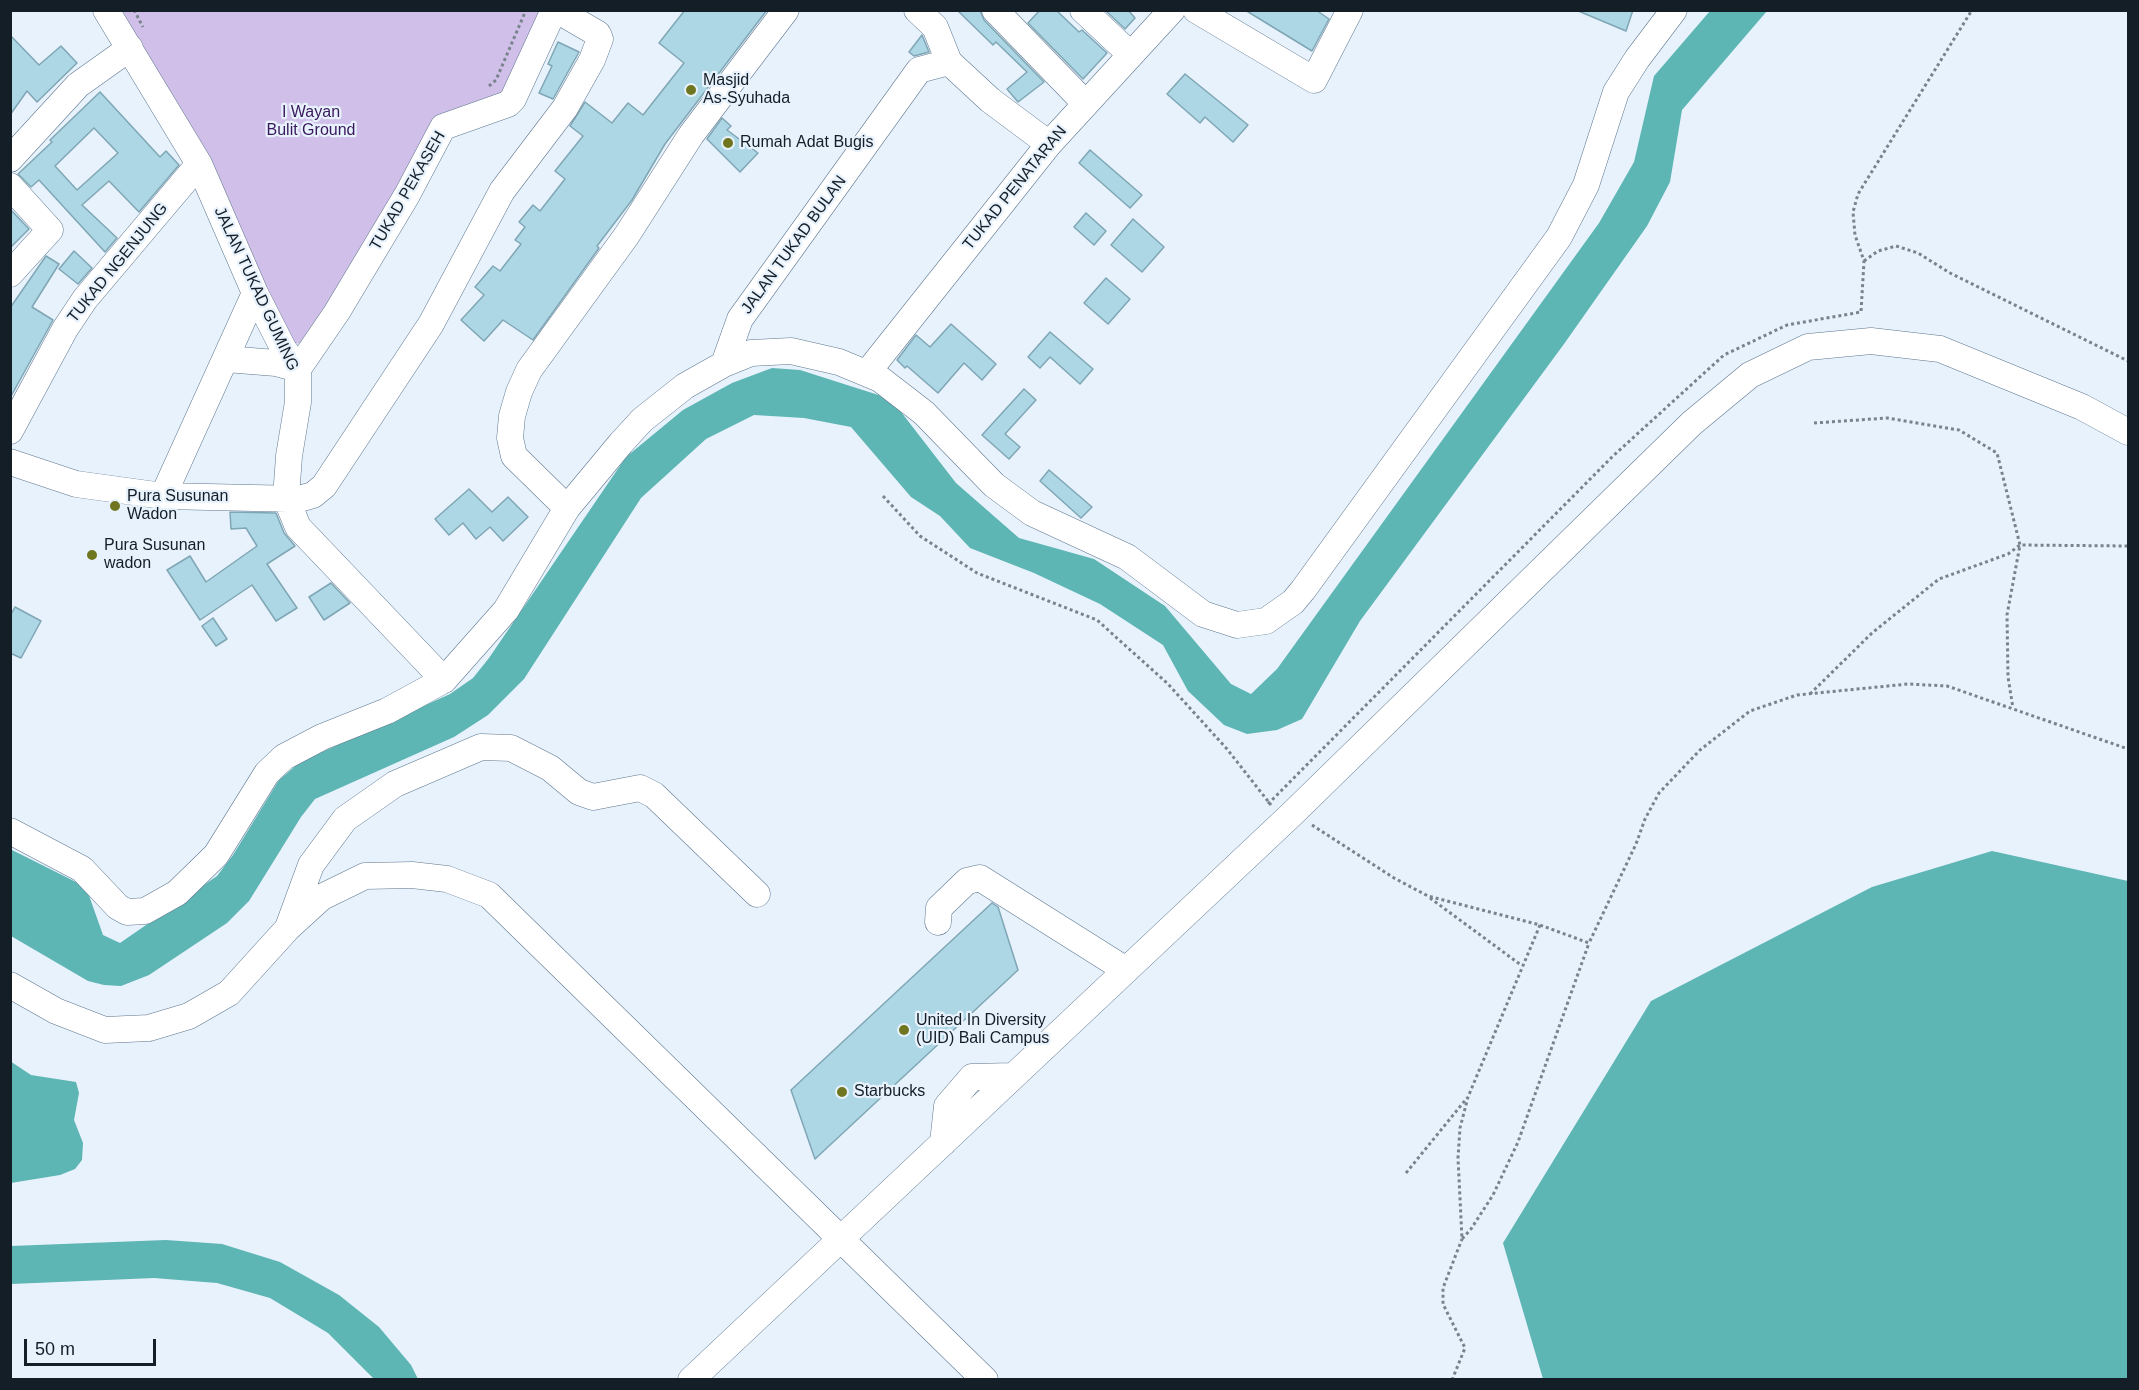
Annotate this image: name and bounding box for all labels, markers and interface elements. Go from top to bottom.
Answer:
place label: Masjid As-Syuhada [703,71,790,109]
marker: Masjid As-Syuhada [684,83,698,97]
park label: I Wayan Bulit Ground [267,103,355,141]
street label: TUKAD PENATARAN [959,122,1071,254]
street label: TUKAD PEKASEH [366,128,450,254]
place label: Rumah Adat Bugis [740,133,873,153]
marker: Rumah Adat Bugis [721,136,735,150]
street label: JALAN TUKAD BULAN [737,172,851,318]
street label: TUKAD NGENJUNG [64,199,172,327]
street label: JALAN TUKAD GUMING [210,204,302,374]
place label: Pura Susunan Wadon [127,487,228,525]
marker: Pura Susunan Wadon [108,499,122,513]
place label: Pura Susunan wadon [104,536,205,574]
marker: Pura Susunan wadon [85,548,99,562]
place label: United In Diversity (UID) Bali Campus [916,1011,1049,1049]
marker: United In Diversity (UID) Bali Campus [897,1023,911,1037]
place label: Starbucks [854,1082,925,1102]
marker: Starbucks [835,1085,849,1099]
scale bar [27,1327,159,1365]
text: 50 m [35,1339,75,1359]

